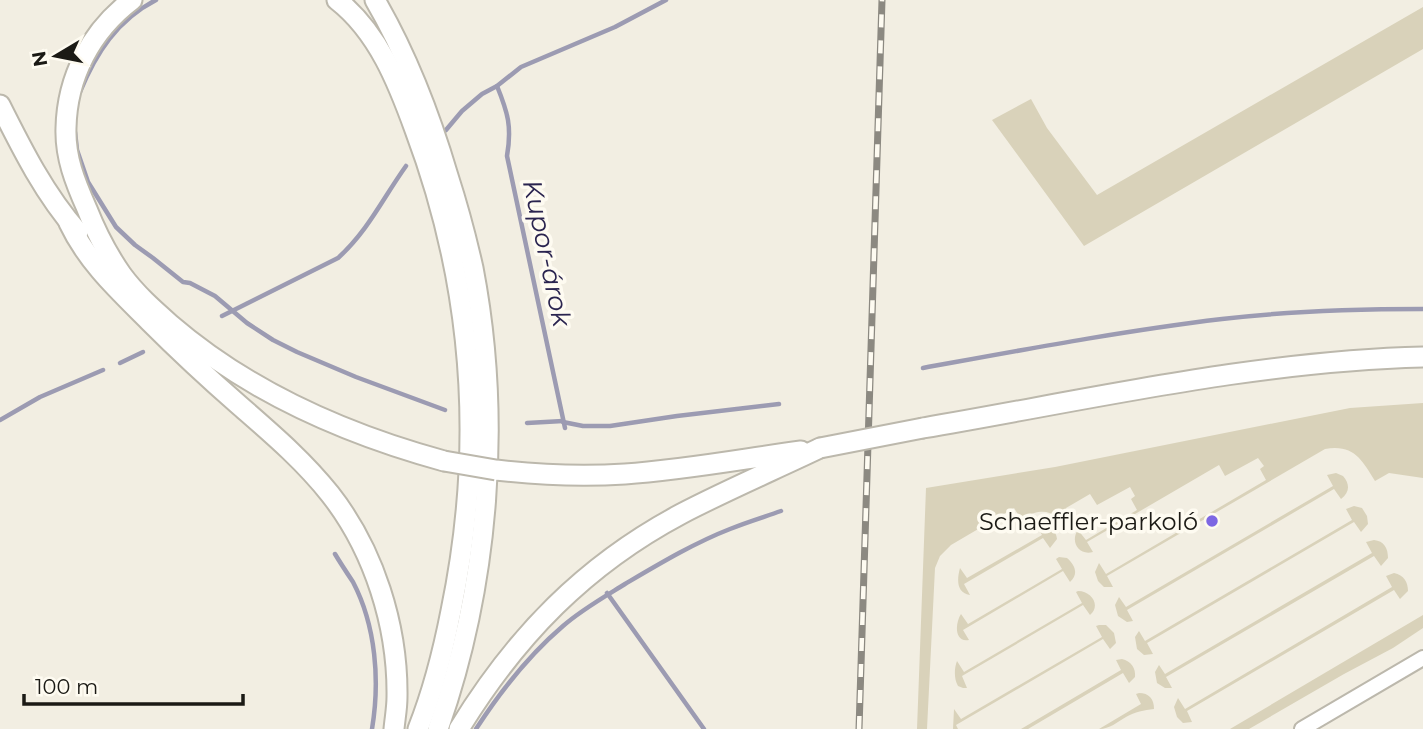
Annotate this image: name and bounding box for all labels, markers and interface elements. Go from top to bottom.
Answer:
north arrow [21,21,91,91]
text: N [27,49,52,68]
water label: Kupor-árok [516,177,578,331]
place label: Schaeffler-parkoló [979,507,1198,536]
marker: Schaeffler-parkoló [1204,513,1220,529]
scale bar [24,662,243,706]
text: 100 m [35,674,98,699]

